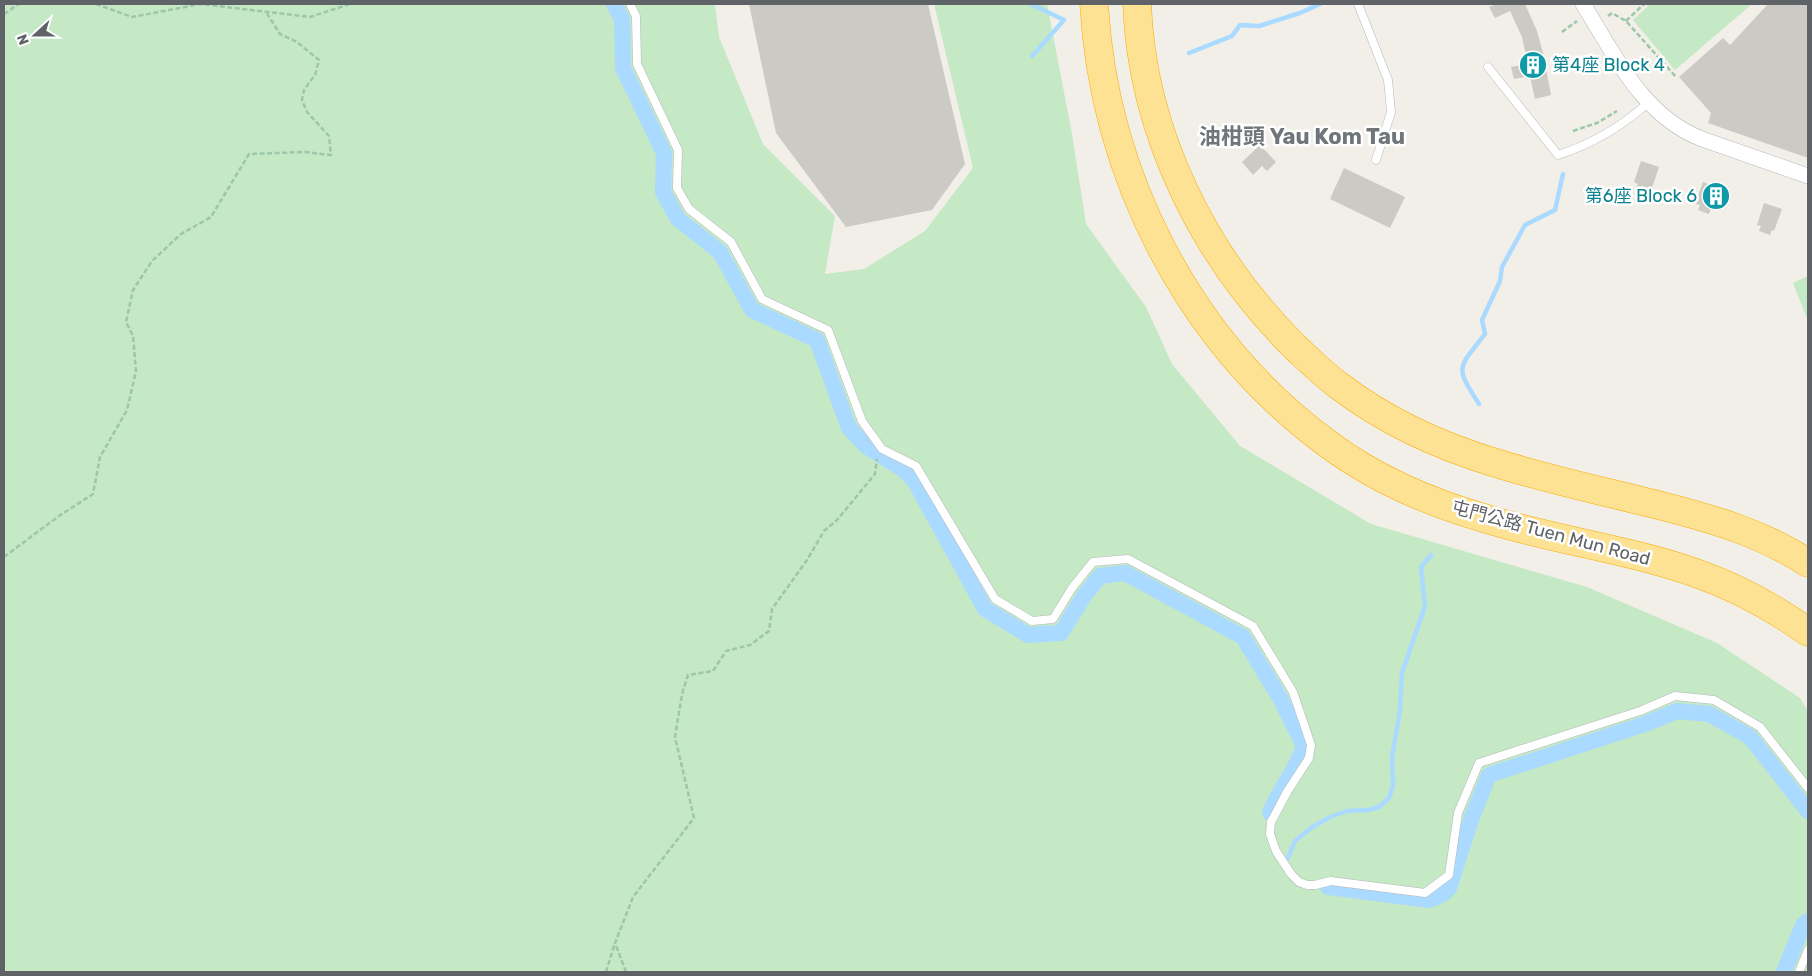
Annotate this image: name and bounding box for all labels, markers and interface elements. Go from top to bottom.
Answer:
north arrow [10,10,60,60]
text: N [14,32,33,47]
building icon: 第4座 Block 4 [1518,50,1548,80]
place label: 第4座 Block 4 [1552,54,1665,76]
district label: 油柑頭 Yau Kom Tau [1199,123,1405,150]
building icon: 第6座 Block 6 [1701,181,1731,211]
place label: 第6座 Block 6 [1585,185,1697,207]
street label: 屯門公路 Tuen Mun Road [1449,496,1653,570]

